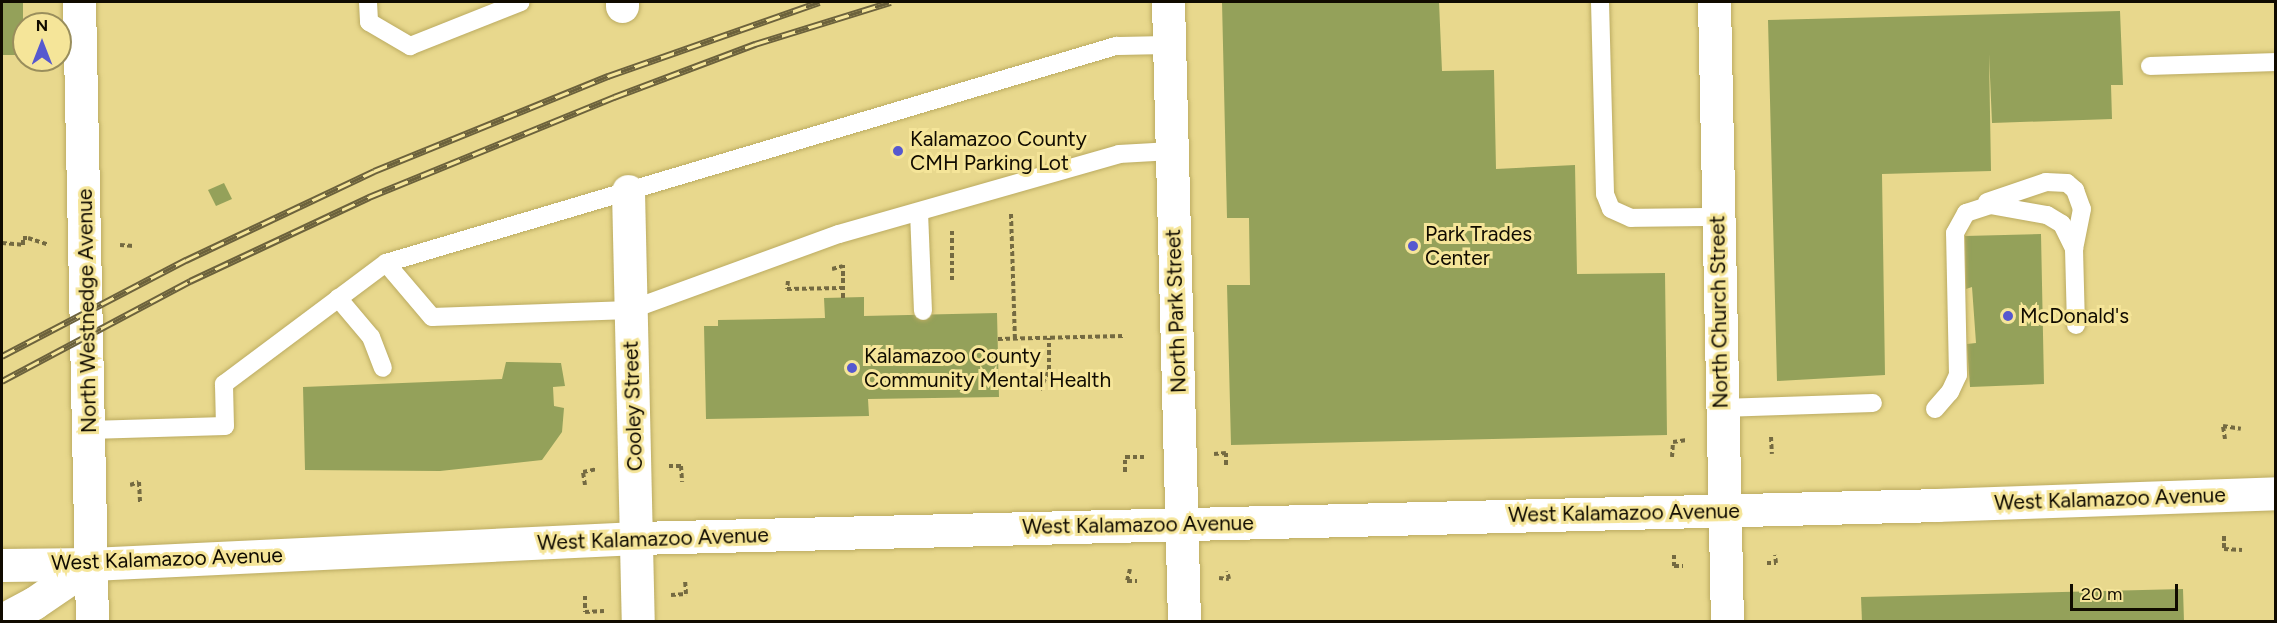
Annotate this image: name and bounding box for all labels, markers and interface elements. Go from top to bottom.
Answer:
north arrow [12,12,72,72]
text: N [36,16,48,35]
place label: Kalamazoo County CMH Parking Lot [910,126,1087,176]
marker: Kalamazoo County CMH Parking Lot [891,144,905,158]
street label: North Westnedge Avenue [72,189,102,433]
street label: North Church Street [1705,215,1733,409]
place label: Park Trades Center [1425,221,1532,271]
street label: North Park Street [1161,228,1191,394]
marker: Park Trades Center [1406,239,1420,253]
place label: McDonald's [2020,303,2129,329]
marker: McDonald's [2001,309,2015,323]
street label: Cooley Street [618,340,648,472]
place label: Kalamazoo County Community Mental Health [864,343,1111,393]
marker: Kalamazoo County Community Mental Health [845,361,859,375]
street label: West Kalamazoo Avenue [1994,482,2226,516]
street label: West Kalamazoo Avenue [1508,498,1740,528]
street label: West Kalamazoo Avenue [1022,510,1254,540]
street label: West Kalamazoo Avenue [537,522,769,556]
street label: West Kalamazoo Avenue [51,542,283,576]
scale bar [2073,572,2181,610]
text: 20 m [2081,583,2122,605]

